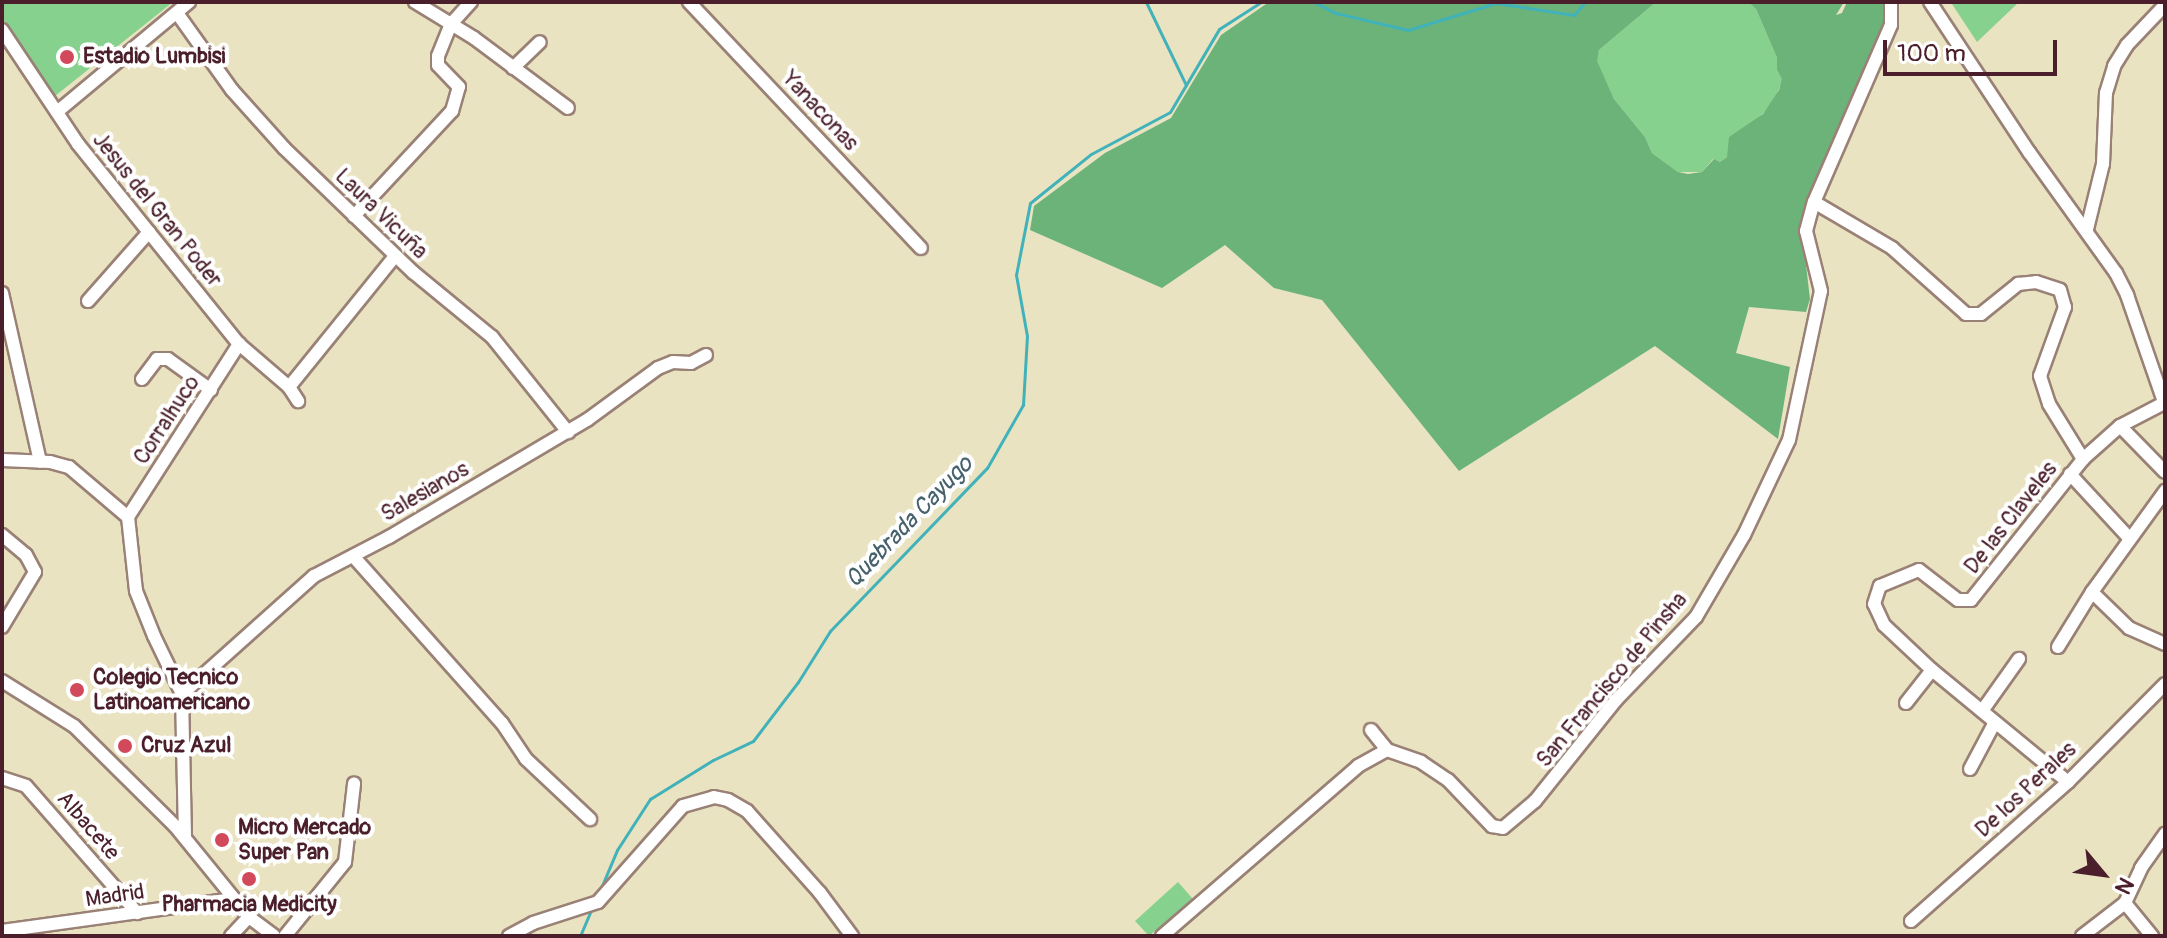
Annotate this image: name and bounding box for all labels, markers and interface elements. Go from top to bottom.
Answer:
scale bar [1887,24,2061,74]
text: 100 m [1897,39,1966,68]
place label: Estadio Lumbisi [83,44,225,70]
marker: Estadio Lumbisi [58,48,76,66]
street label: Yanaconas [776,66,864,156]
street label: Jesus del Gran Poder [87,127,227,293]
street label: Laura Vicuña [329,163,433,265]
street label: Corralhuco [128,370,206,470]
water label: Quebrada Cayugo [839,450,979,594]
street label: Salesianos [376,456,474,528]
street label: De las Claveles [1959,457,2063,579]
street label: San Francisco de Pinsha [1531,587,1693,773]
place label: Colegio Tecnico Latinoamericano [93,664,250,716]
marker: Colegio Tecnico Latinoamericano [68,681,86,699]
place label: Cruz Azul [141,733,232,759]
marker: Cruz Azul [116,737,134,755]
street label: De los Perales [1970,737,2082,843]
street label: Albacete [51,786,125,866]
place label: Micro Mercado Super Pan [238,814,371,866]
marker: Micro Mercado Super Pan [213,831,231,849]
north arrow [2063,834,2143,914]
marker: Pharmacia Medicity [240,870,258,888]
text: N [2108,872,2140,899]
street label: Madrid [84,879,146,913]
place label: Pharmacia Medicity [161,892,337,918]

